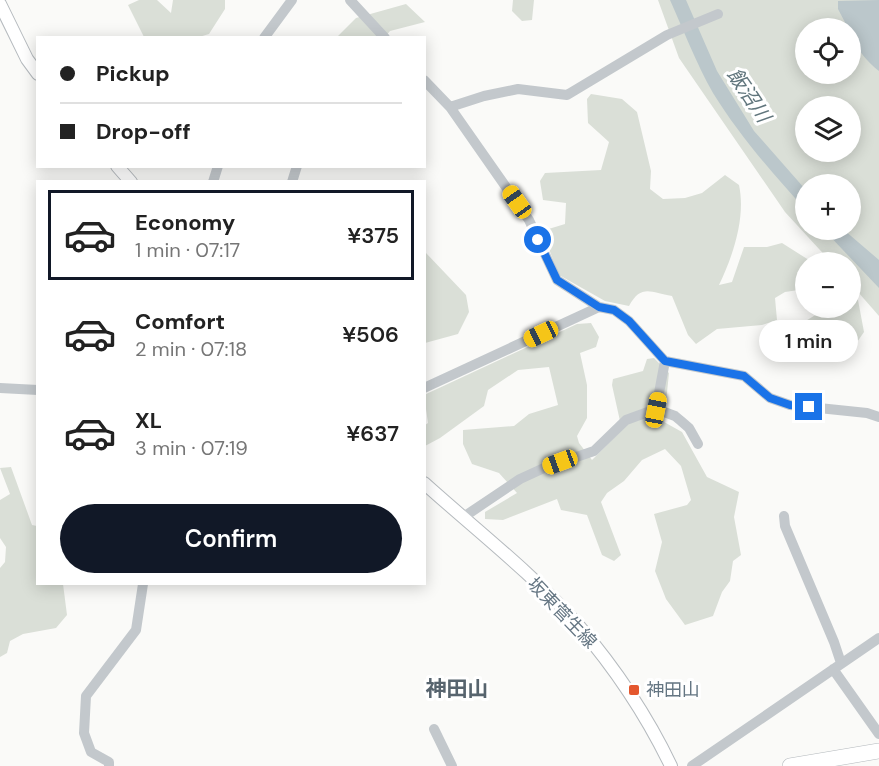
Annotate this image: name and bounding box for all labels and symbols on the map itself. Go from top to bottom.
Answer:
water label: 飯沼川 [721,63,778,129]
car [499,182,535,222]
route start [524,226,551,253]
car [521,318,561,350]
callout: 1 min [760,320,858,362]
car [644,391,668,429]
route end [795,393,822,420]
car [540,447,580,477]
street label: 坂東菅生線 [522,572,602,654]
district label: 神田山 [426,675,489,703]
place label: 神田山 [646,678,700,702]
marker: 神田山 [627,683,641,697]

